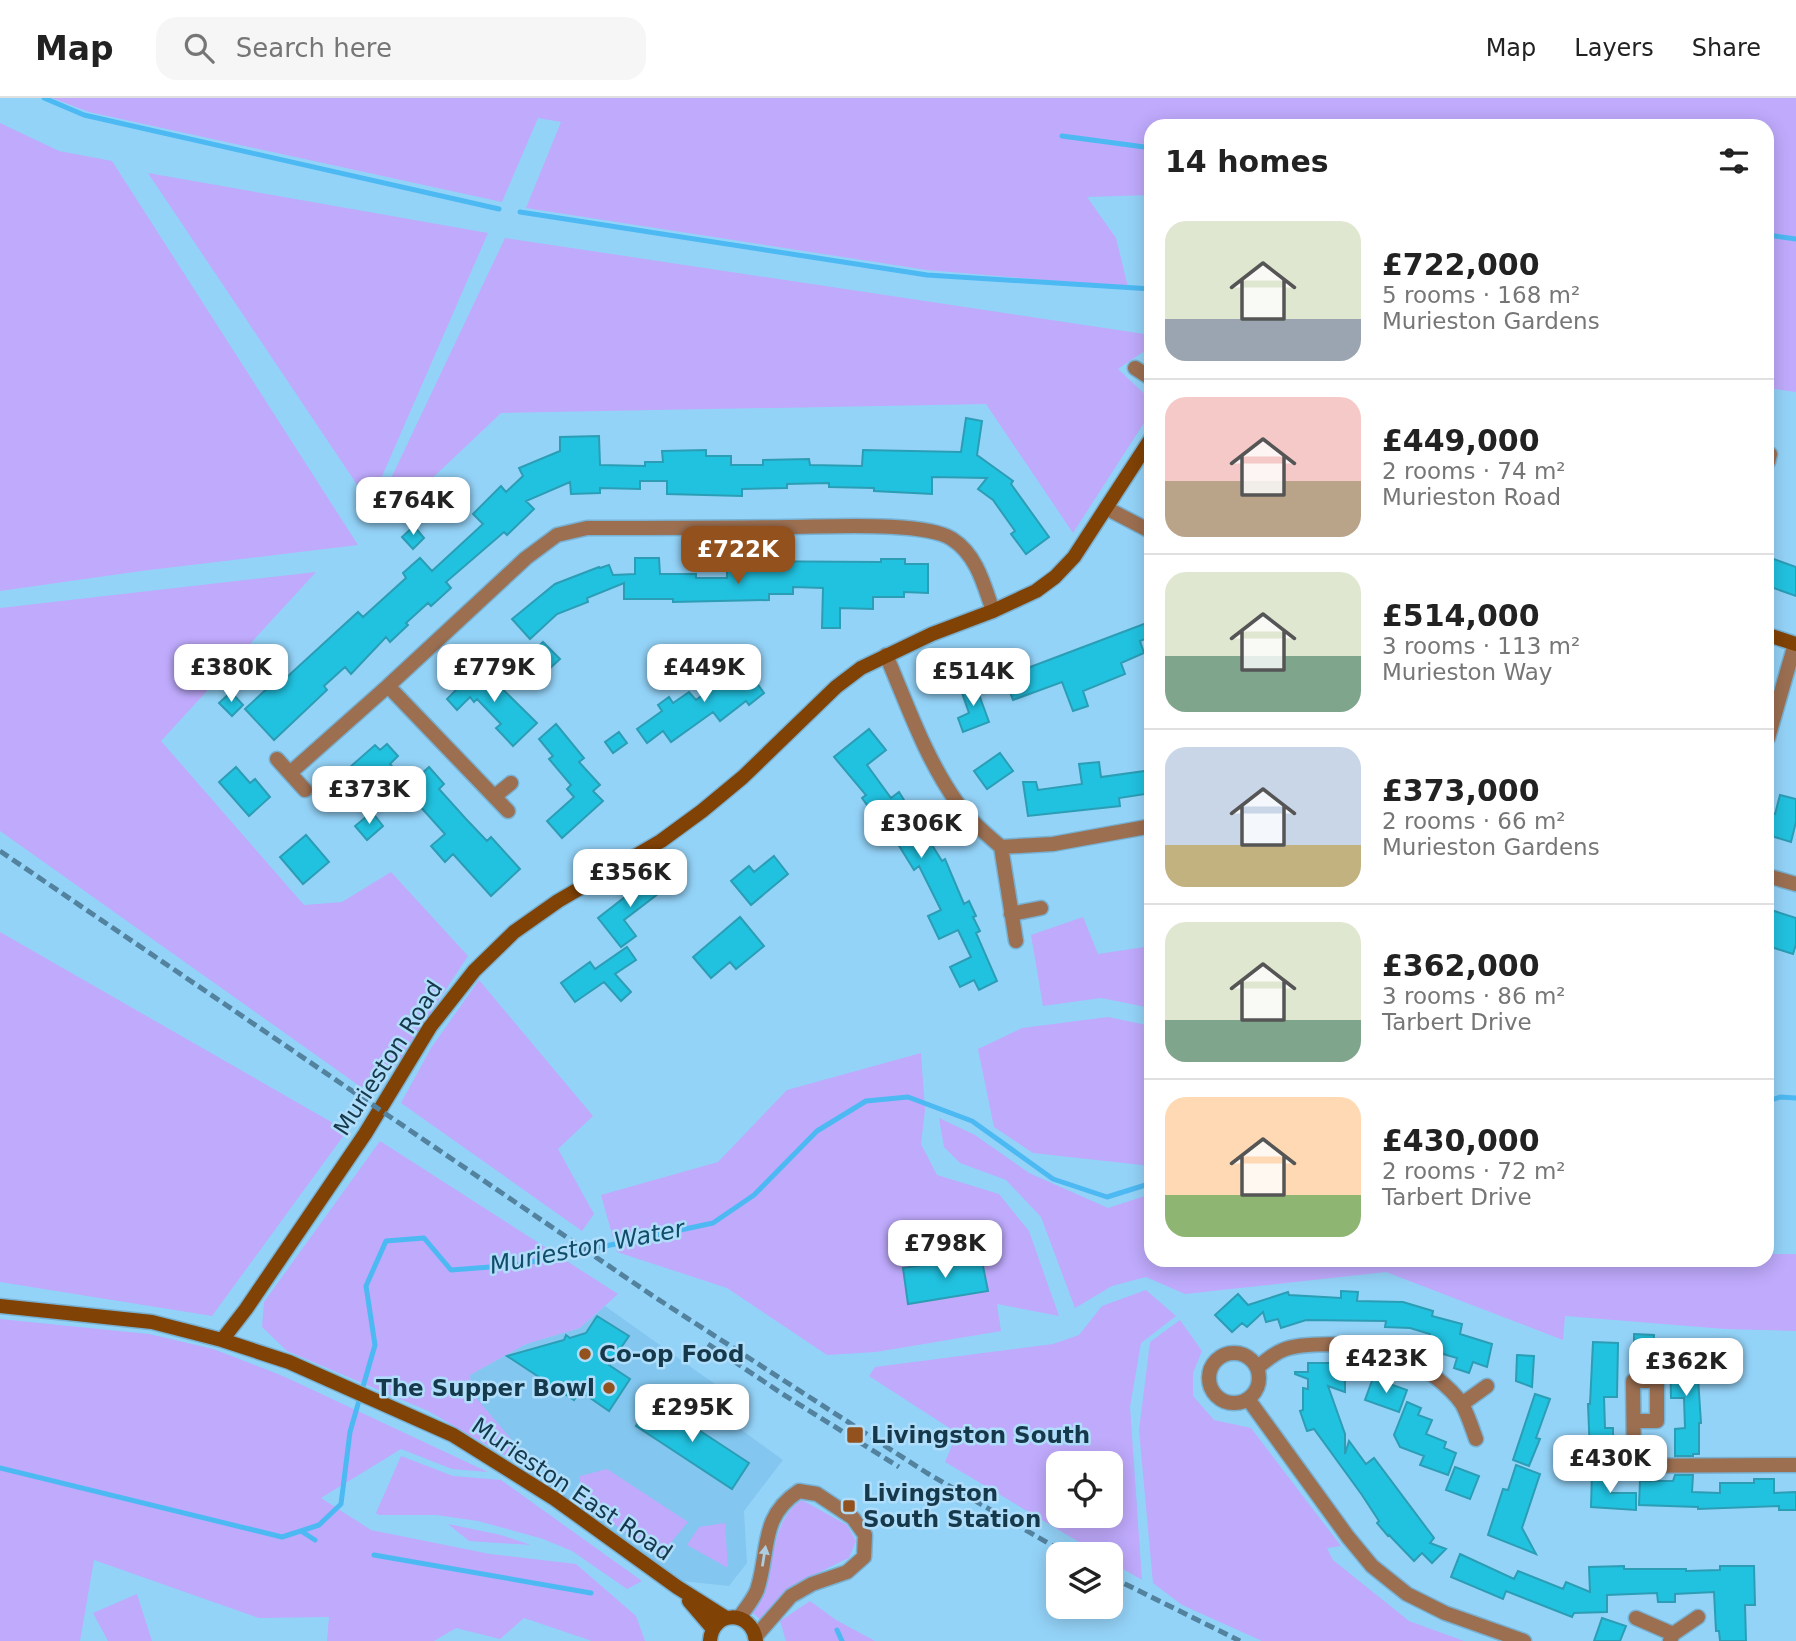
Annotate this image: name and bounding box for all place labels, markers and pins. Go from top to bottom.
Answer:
pin: £764K [364,478,462,537]
pin: £722K [689,526,787,586]
pin: £380K [182,644,280,704]
pin: £779K [445,644,543,704]
pin: £449K [655,644,753,704]
pin: £514K [924,648,1022,708]
pin: £373K [320,766,418,826]
pin: £306K [872,800,970,860]
pin: £356K [581,850,679,909]
pin: £798K [896,1220,994,1280]
pin: £423K [1337,1336,1435,1395]
pin: £362K [1637,1338,1735,1398]
place label: Co-op Food [599,1341,744,1367]
marker: Co-op Food [577,1346,593,1362]
place label: The Supper Bowl [376,1375,595,1401]
marker: The Supper Bowl [601,1380,617,1396]
pin: £295K [643,1384,741,1444]
place label: Livingston South [871,1422,1090,1448]
marker: Livingston South [845,1425,865,1445]
pin: £430K [1561,1436,1659,1495]
place label: Livingston South Station [863,1480,1041,1532]
marker: Livingston South Station [841,1498,857,1514]

